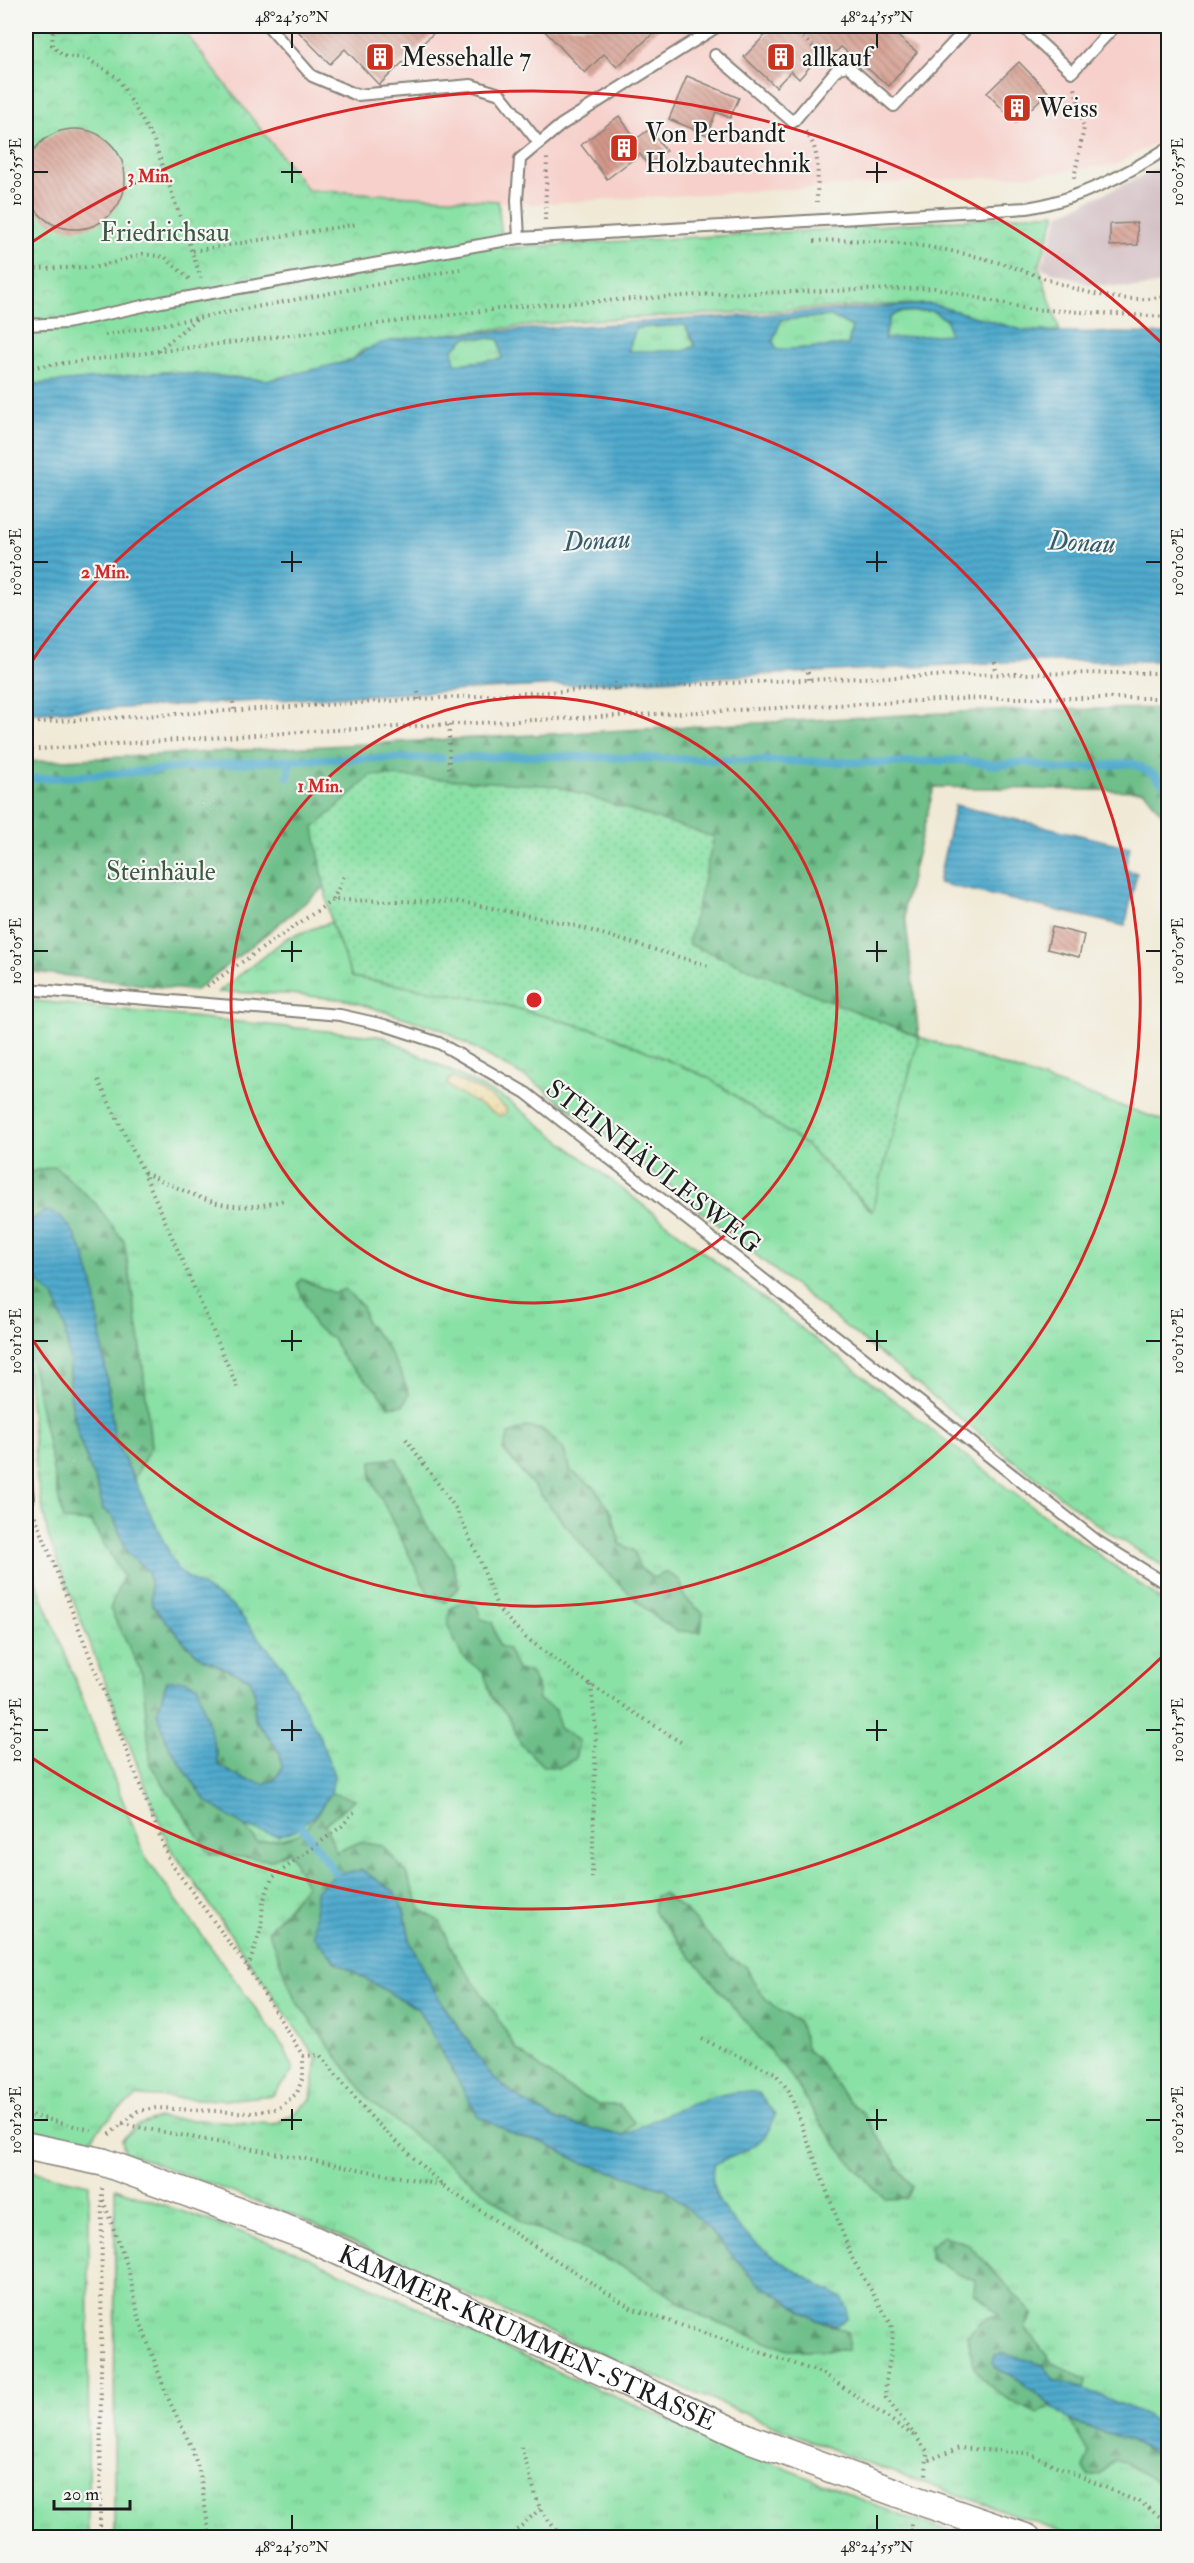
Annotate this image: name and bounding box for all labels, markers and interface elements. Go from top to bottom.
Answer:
text: 48°24'50"N [255,8,330,27]
text: 48°24'55"N [840,8,914,27]
building icon: Messehalle 7 [364,41,396,73]
building icon: allkauf [765,41,797,73]
place label: Messehalle 7 [401,42,531,74]
place label: allkauf [802,42,874,74]
building icon: Weiss [1001,92,1033,124]
place label: Weiss [1037,93,1098,125]
place label: Von Perbandt Holzbautechnik [645,118,811,180]
building icon: Von Perbandt Holzbautechnik [608,132,640,164]
text: 10°00'55"E [7,138,26,206]
text: 10°00'55"E [1169,138,1188,206]
text: 3 Min. [127,165,173,188]
park label: Friedrichsau [100,217,230,249]
water label: Donau [561,522,632,559]
water label: Donau [1046,524,1117,561]
text: 10°01'00"E [7,528,26,596]
text: 10°01'00"E [1169,528,1188,596]
text: 2 Min. [81,561,129,584]
text: 1 Min. [297,775,343,798]
park label: Steinhäule [106,856,216,888]
text: 10°01'05"E [7,917,26,984]
text: 10°01'05"E [1169,917,1188,984]
centre of rings [524,990,544,1010]
street label: STEINHÄULESWEG [539,1072,768,1261]
text: 10°01'10"E [7,1308,26,1374]
text: 10°01'10"E [1169,1308,1188,1374]
text: 10°01'15"E [7,1698,26,1762]
text: 10°01'15"E [1169,1698,1188,1762]
text: 10°01'20"E [7,2086,26,2154]
text: 10°01'20"E [1169,2086,1188,2154]
street label: KAMMER-KRUMMEN-STRASSE [333,2238,720,2438]
scale bar [54,2473,130,2511]
text: 20 m [63,2483,99,2506]
text: 48°24'50"N [255,2538,330,2557]
text: 48°24'55"N [840,2538,914,2557]

